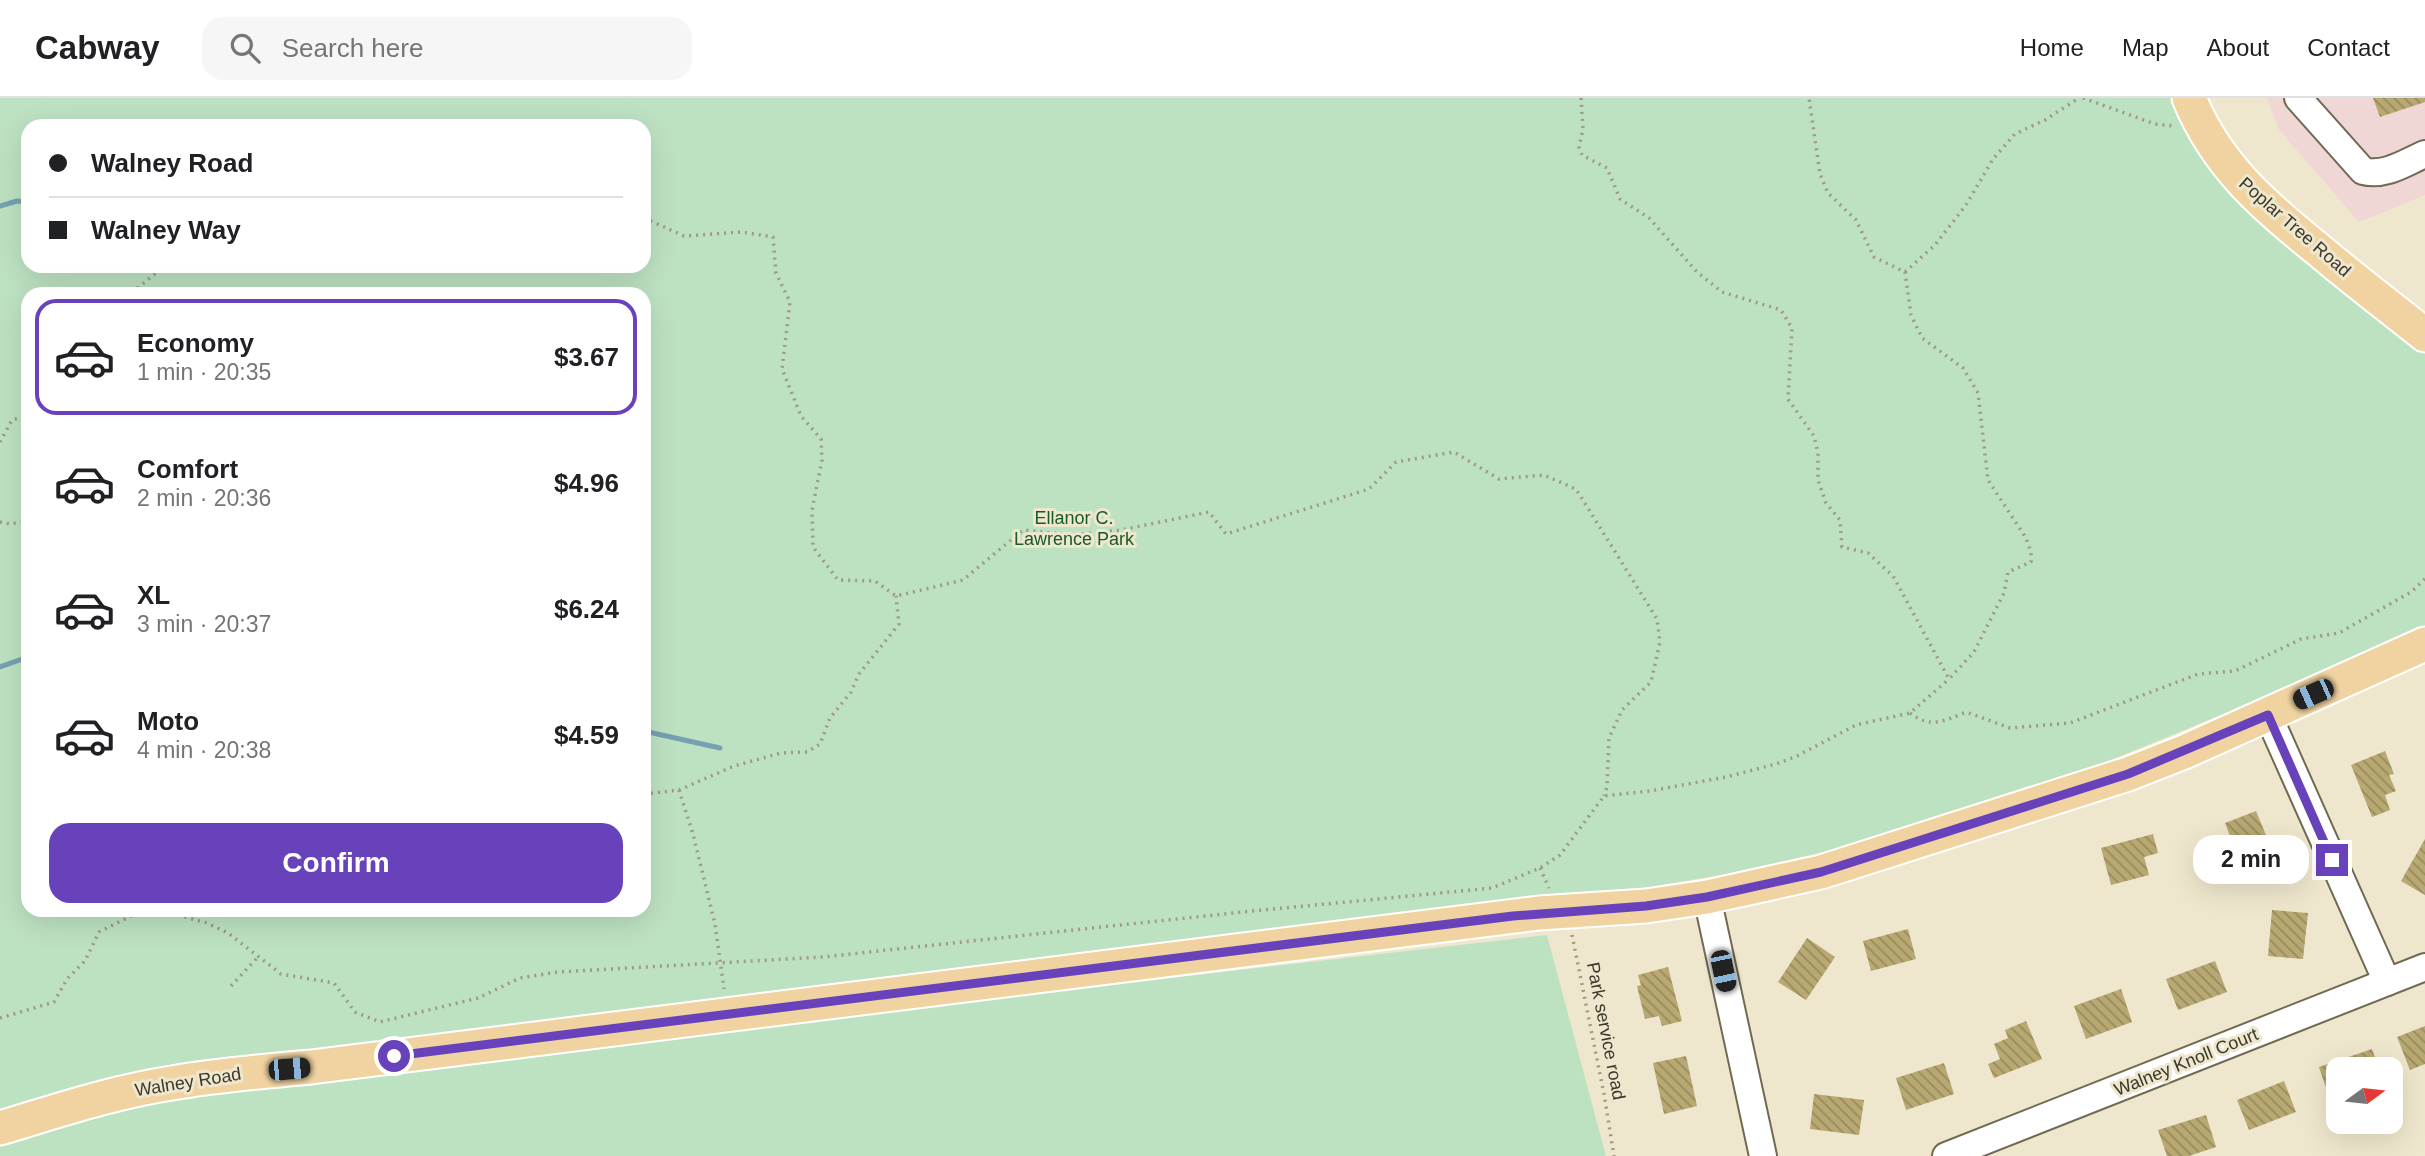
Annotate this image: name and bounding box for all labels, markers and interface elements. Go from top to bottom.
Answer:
search box [202,17,692,80]
text: Cabway [35,29,160,66]
icon: search [226,29,264,67]
text: Search here [282,33,423,63]
text: Home [2020,34,2084,61]
text: Map [2122,34,2169,61]
text: About [2207,34,2269,61]
text: Contact [2307,34,2390,61]
text: Walney Road [91,148,253,178]
street label: Poplar Tree Road [2235,173,2355,281]
text: Walney Way [91,215,241,245]
icon: car [53,326,116,389]
text: Economy [137,328,254,358]
text: $3.67 [554,342,619,372]
text: 1 min · 20:35 [137,359,271,385]
icon: car [53,452,116,515]
text: Comfort [137,454,238,484]
text: $4.96 [554,468,619,498]
text: 2 min · 20:36 [137,485,271,511]
park label: Ellanor C. Lawrence Park [1014,508,1135,549]
icon: car [53,578,116,641]
text: XL [137,580,170,610]
text: $6.24 [554,594,619,624]
text: 3 min · 20:37 [137,611,271,637]
car [2290,676,2337,712]
icon: car [53,704,116,767]
text: Moto [137,706,199,736]
text: $4.59 [554,720,619,750]
text: 4 min · 20:38 [137,737,271,763]
button: Confirm [49,823,623,903]
callout: 2 min [2192,836,2308,884]
route end [2316,844,2348,876]
text: 2 min [2221,846,2281,872]
car [1709,948,1738,994]
street label: Park service road [1583,960,1629,1102]
street label: Walney Knoll Court [2111,1024,2261,1100]
route start [378,1040,410,1072]
car [268,1057,311,1081]
north arrow [2326,1057,2403,1134]
map controls [2326,1057,2403,1134]
street label: Walney Road [133,1064,243,1100]

